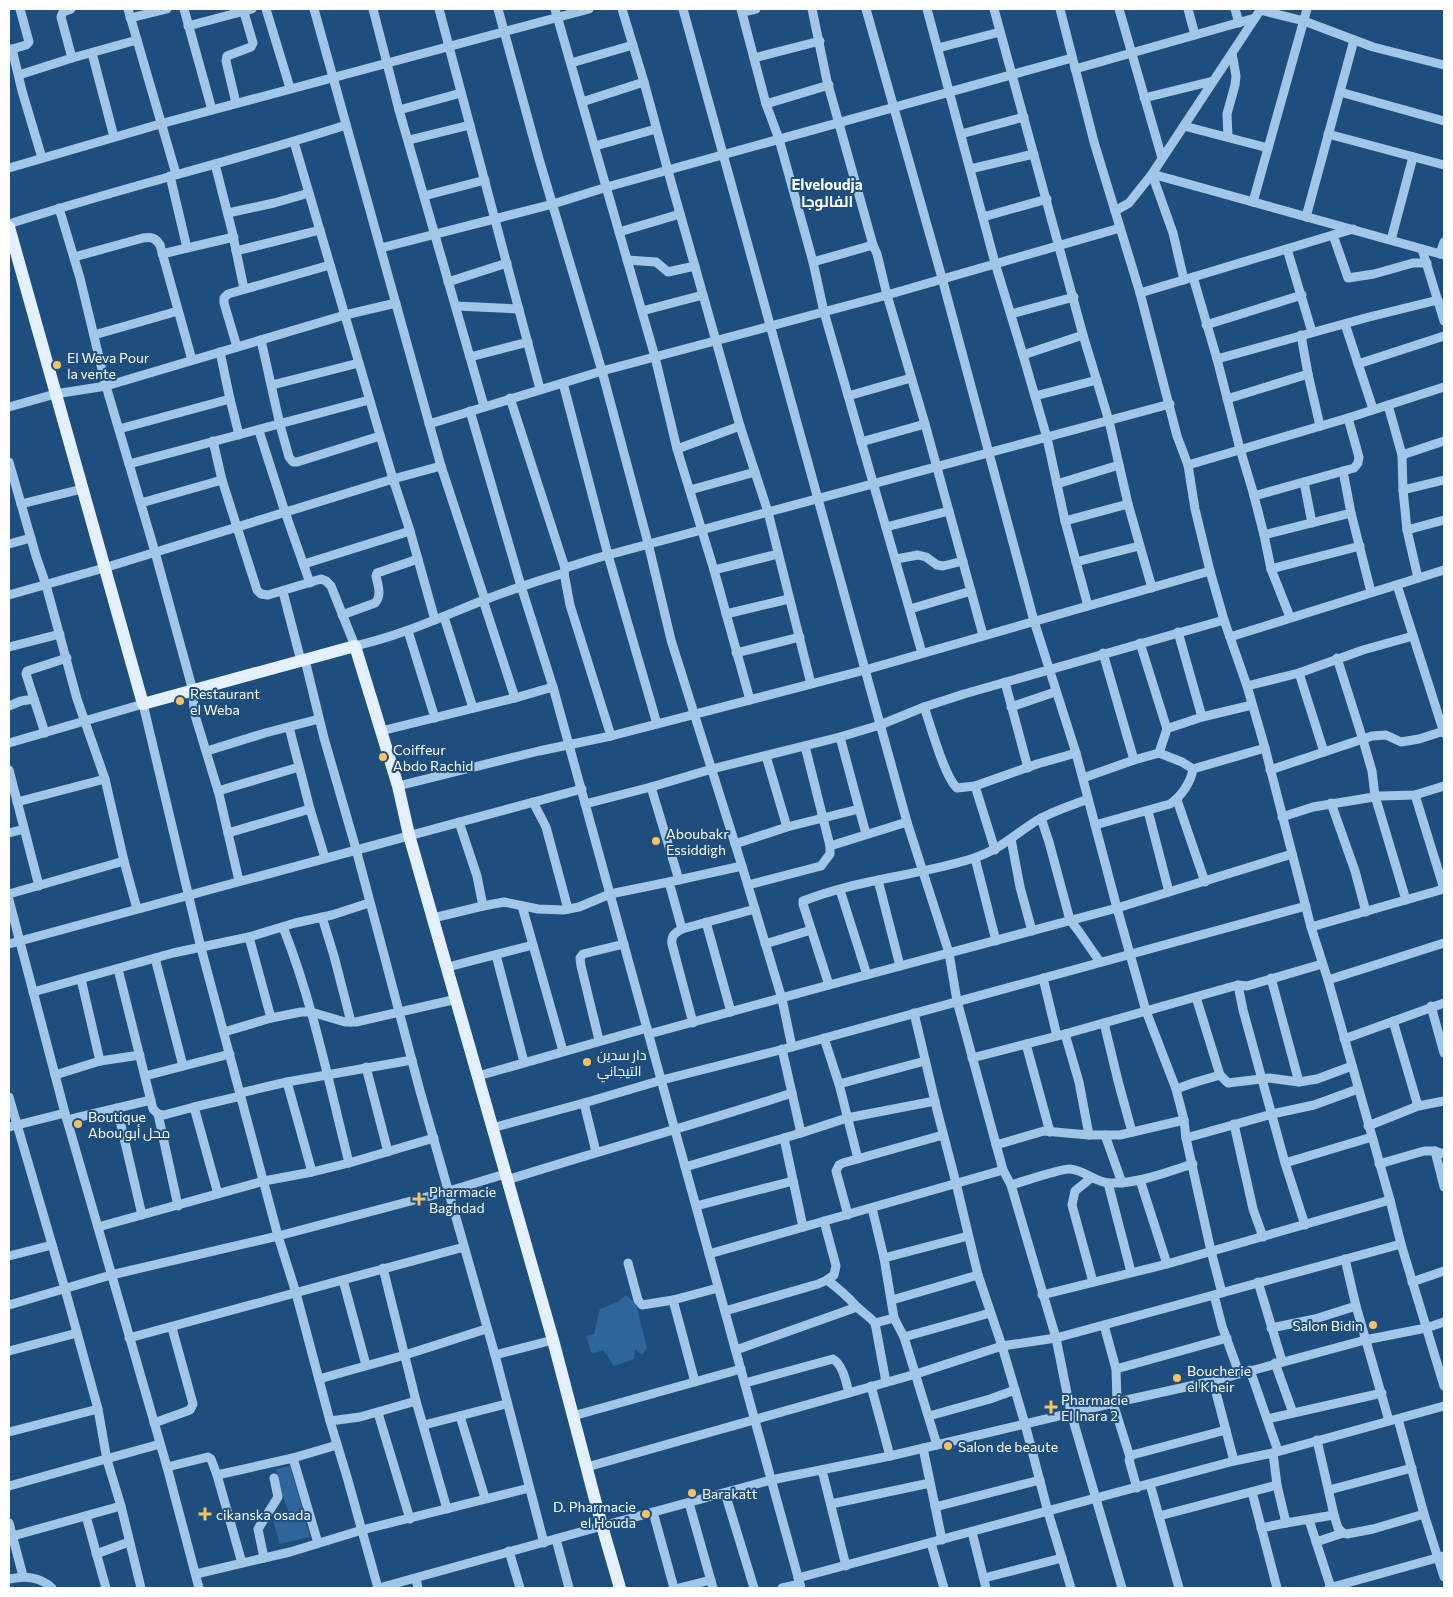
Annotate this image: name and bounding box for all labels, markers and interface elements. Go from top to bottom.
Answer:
district label: Elveloudja الفالوجا [791,175,863,211]
place label: El Weva Pour la vente [67,349,150,382]
marker: El Weva Pour la vente [51,359,63,371]
place label: Restaurant el Weba [190,685,260,718]
marker: Restaurant el Weba [174,695,186,707]
place label: Coiffeur Abdo Rachid [393,741,473,774]
marker: Coiffeur Abdo Rachid [377,751,389,763]
place label: Aboubakr Essiddigh [666,825,729,858]
marker: Aboubakr Essiddigh [650,835,662,847]
place label: دار سدين التيجاني [597,1046,646,1083]
marker: دار سدين التيجاني [581,1056,593,1068]
place label: Boutique Abou محل أبو [88,1108,170,1141]
marker: Boutique Abou محل أبو [72,1118,84,1130]
place label: Pharmacie Baghdad [429,1183,496,1216]
marker: Pharmacie Baghdad [413,1193,425,1205]
place label: Salon Bidin [1293,1317,1363,1334]
marker: Salon Bidin [1367,1319,1379,1331]
place label: Boucherie el Kheir [1187,1362,1251,1395]
marker: Boucherie el Kheir [1171,1372,1183,1384]
place label: Pharmacie El Inara 2 [1061,1391,1128,1424]
marker: Pharmacie El Inara 2 [1045,1401,1057,1413]
place label: Salon de beaute [958,1438,1058,1455]
marker: Salon de beaute [942,1440,954,1452]
place label: Barakatt [702,1485,758,1502]
marker: Barakatt [686,1487,698,1499]
place label: D. Pharmacie el Houda [553,1498,636,1531]
place label: cikanska osada [216,1506,311,1523]
marker: cikanska osada [198,1507,212,1521]
marker: D. Pharmacie el Houda [640,1508,652,1520]

